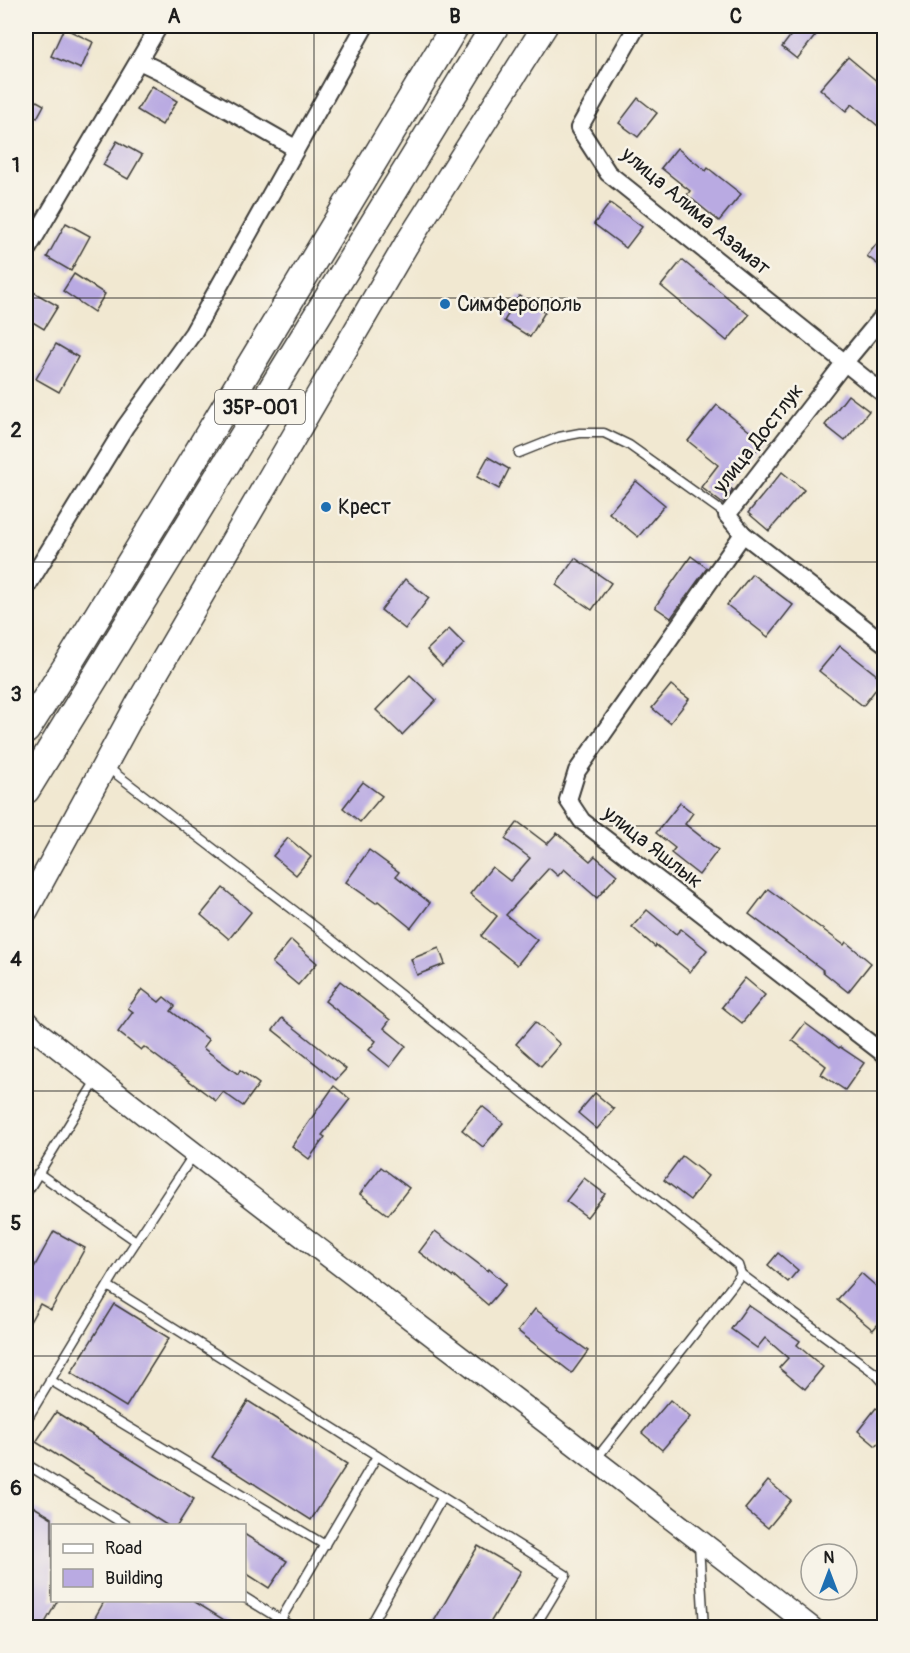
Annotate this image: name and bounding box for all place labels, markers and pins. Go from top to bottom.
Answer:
place label: Симферополь [457,291,582,318]
marker: Симферополь [438,297,452,311]
place label: Крест [338,494,392,521]
marker: Крест [319,500,333,514]

